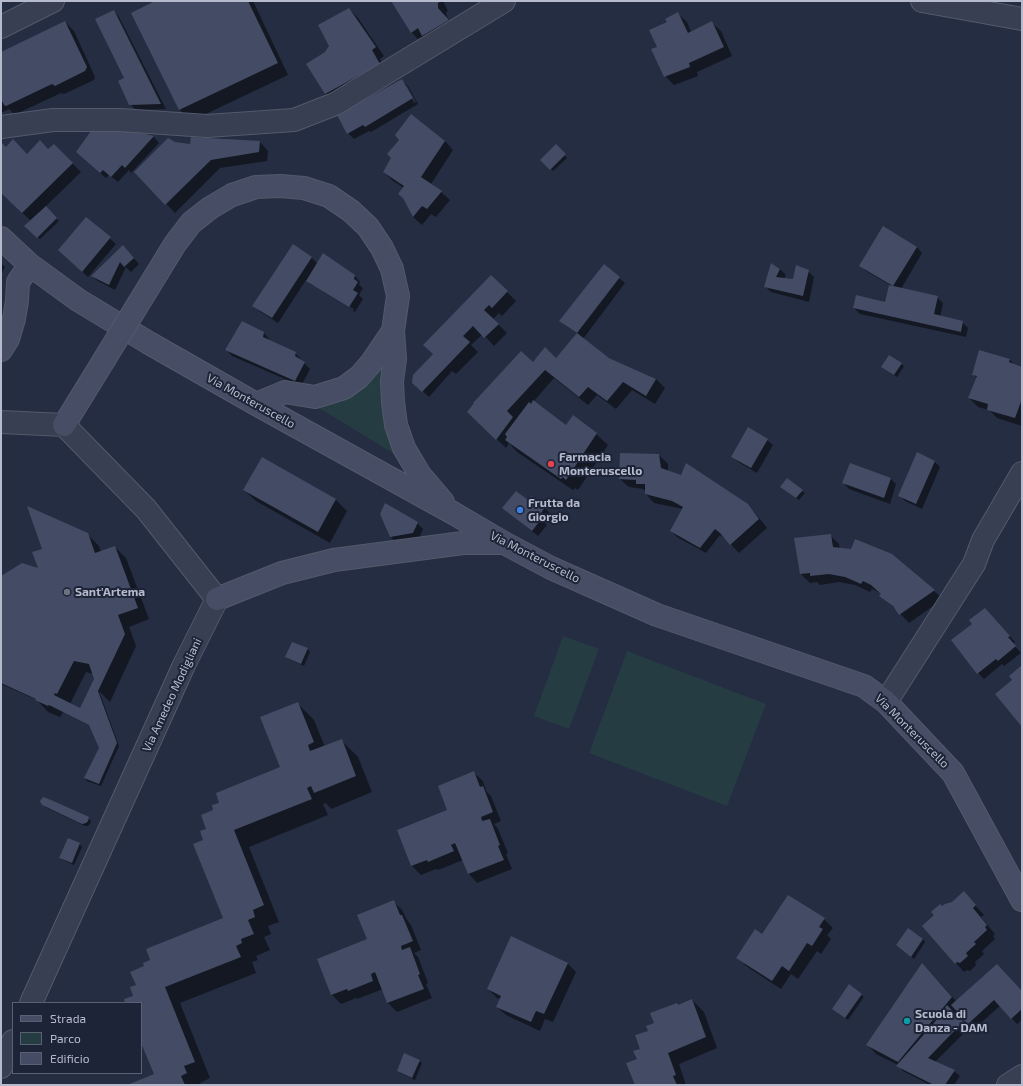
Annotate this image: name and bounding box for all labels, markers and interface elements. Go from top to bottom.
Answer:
street label: Via Monteruscello [204,371,298,431]
place label: Farmacia Monteruscello [559,450,642,478]
marker: Farmacia Monteruscello [546,459,556,469]
place label: Frutta da Giorgio [528,496,580,524]
marker: Frutta da Giorgio [515,505,525,515]
street label: Via Monteruscello [488,528,582,586]
place label: Sant'Artema [75,585,145,599]
marker: Sant'Artema [62,587,72,597]
street label: Via Amedeo Modigliani [139,636,205,754]
street label: Via Monteruscello [872,691,952,771]
legend [12,1002,142,1074]
place label: Scuola di Danza - DAM [915,1007,987,1035]
text: Strada [50,1011,86,1025]
marker: Scuola di Danza - DAM [902,1016,912,1026]
text: Parco [50,1031,81,1045]
text: Edificio [50,1051,90,1065]

